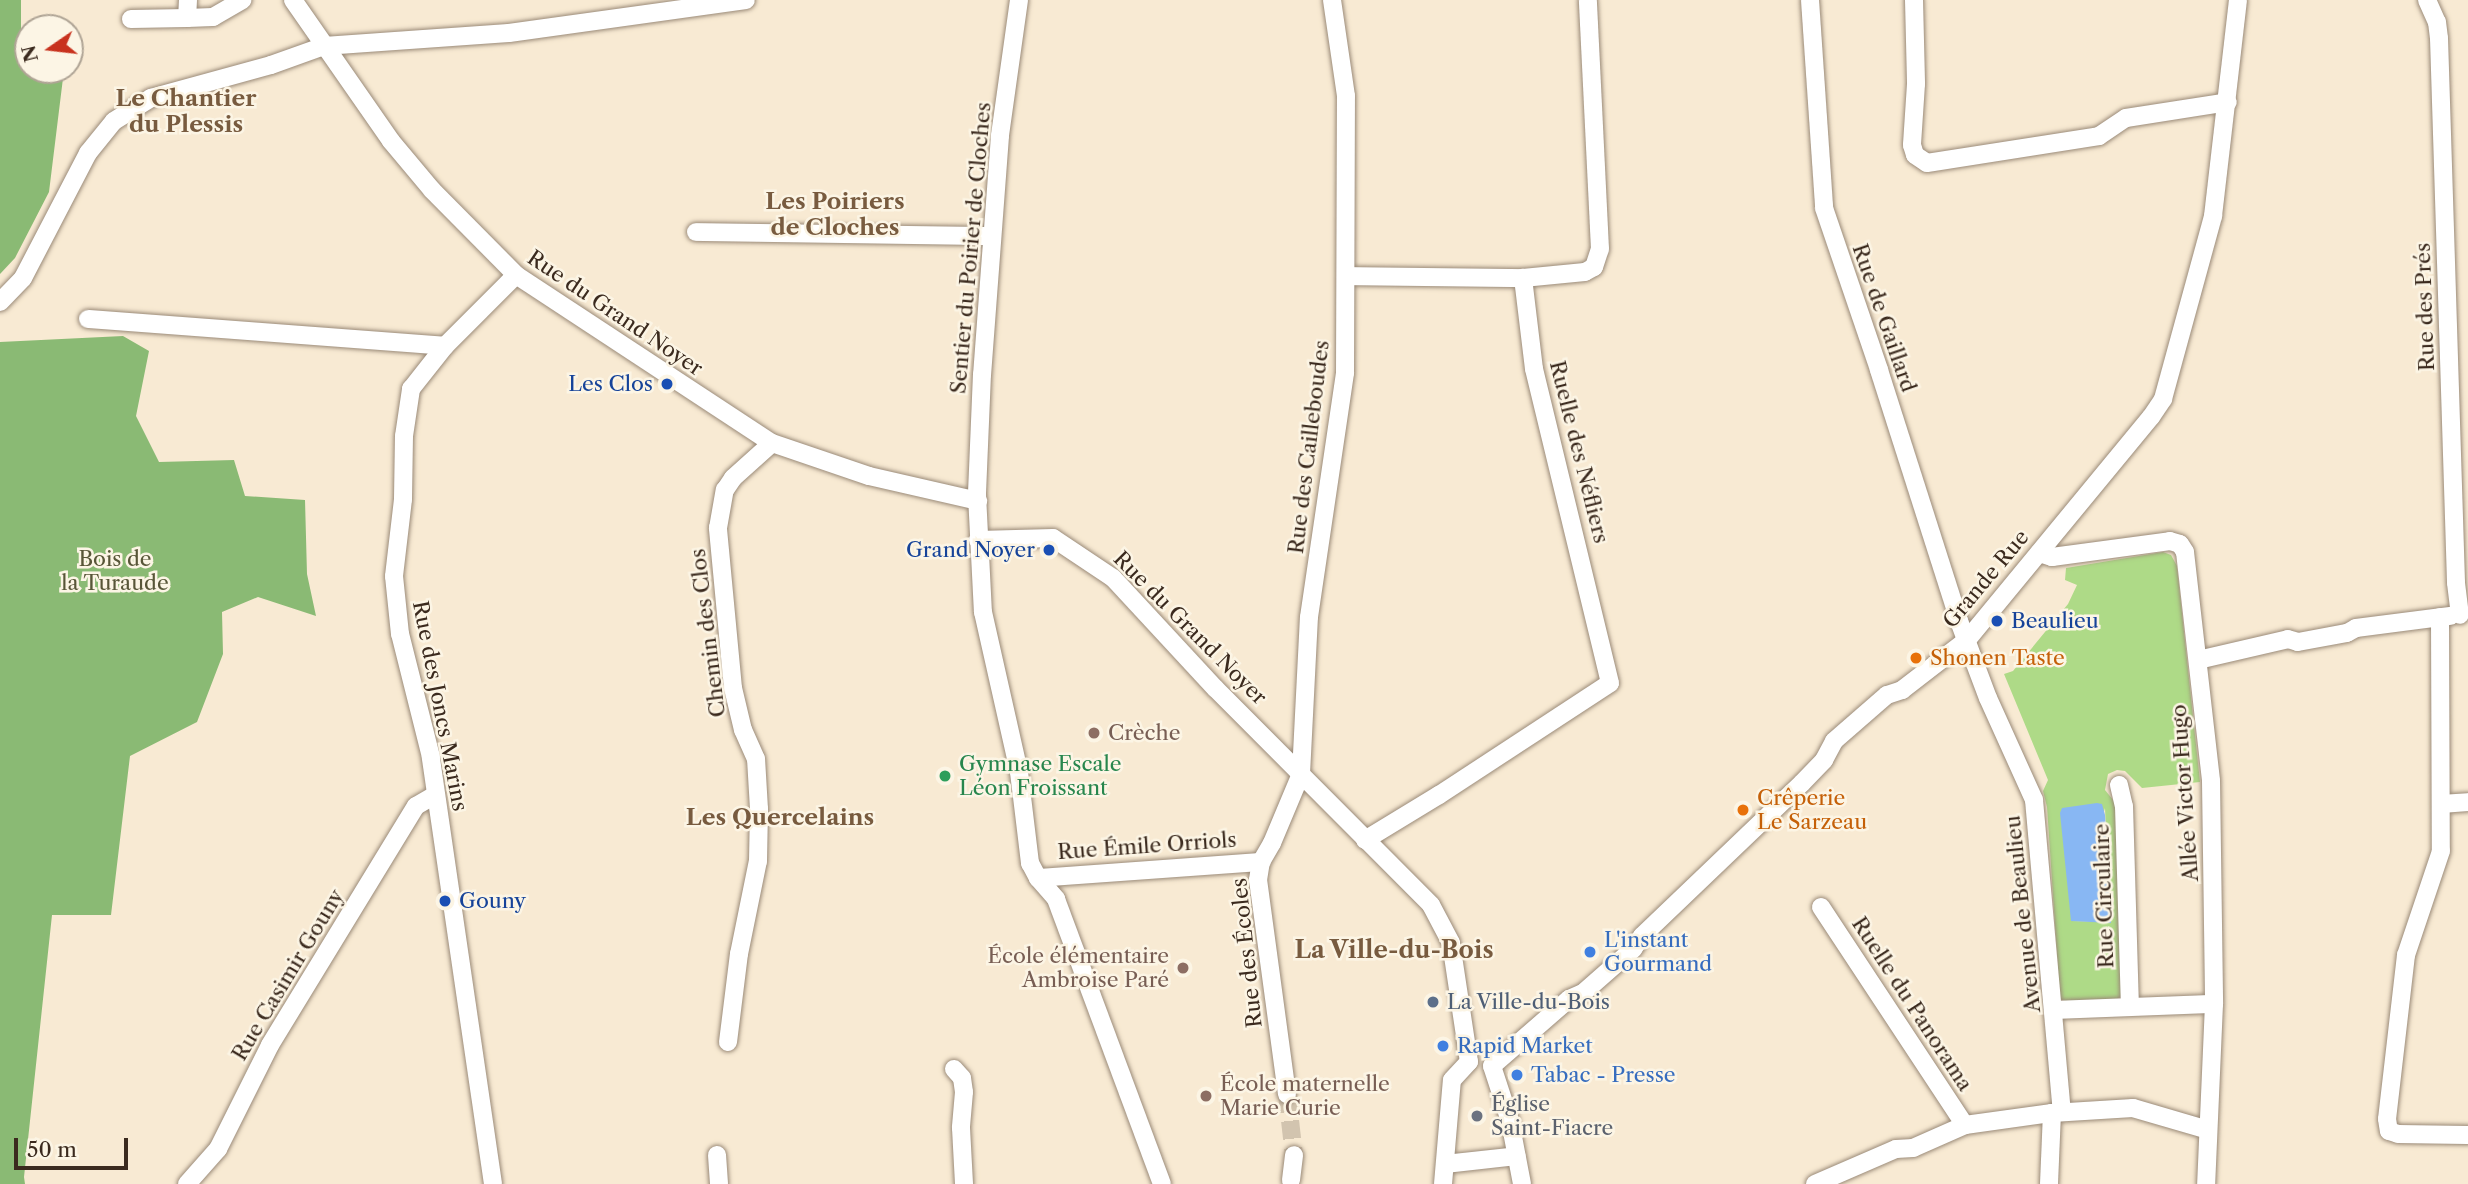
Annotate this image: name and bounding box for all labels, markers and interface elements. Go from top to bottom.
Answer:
north arrow [14,14,84,84]
text: N [17,43,43,65]
district label: Le Chantier du Plessis [115,84,257,138]
street label: Sentier du Poirier de Cloches [946,101,996,395]
district label: Les Poiriers de Cloches [765,187,905,241]
street label: Rue de Gaillard [1847,241,1921,395]
street label: Rue des Prés [2410,242,2440,372]
street label: Rue du Grand Noyer [523,245,707,381]
street label: Rue des Cailleboudes [1283,339,1335,555]
street label: Ruelle des Néfliers [1544,358,1614,546]
place label: Les Clos [568,371,653,397]
marker: Les Clos [659,376,675,392]
street label: Grande Rue [1938,525,2034,633]
place label: Grand Noyer [906,537,1035,563]
marker: Grand Noyer [1041,542,1057,558]
park label: Bois de la Turaude [61,546,169,596]
street label: Rue du Grand Noyer [1108,546,1272,710]
street label: Chemin des Clos [685,547,731,719]
street label: Rue des Joncs Marins [407,599,473,813]
place label: Beaulieu [2011,608,2099,634]
marker: Beaulieu [1989,613,2005,629]
place label: Shonen Taste [1930,645,2065,671]
marker: Shonen Taste [1908,650,1924,666]
street label: Allée Victor Hugo [2166,703,2204,883]
place label: Crèche [1108,720,1180,746]
marker: Crèche [1086,725,1102,741]
place label: Gymnase Escale Léon Froissant [959,751,1122,801]
marker: Gymnase Escale Léon Froissant [937,768,953,784]
place label: Crêperie Le Sarzeau [1757,785,1867,835]
marker: Crêperie Le Sarzeau [1735,802,1751,818]
district label: Les Quercelains [686,803,874,831]
street label: Avenue de Beaulieu [2000,814,2046,1014]
street label: Rue Circulaire [2089,823,2119,969]
street label: Rue Émile Orriols [1057,827,1237,865]
street label: Rue des Écoles [1227,877,1267,1029]
street label: Rue Casimir Gouny [227,885,349,1065]
place label: Gouny [459,888,526,914]
marker: Gouny [437,893,453,909]
street label: Ruelle du Panorama [1846,912,1978,1096]
place label: L'instant Gourmand [1604,927,1712,977]
district label: La Ville-du-Bois [1294,936,1494,964]
place label: École élémentaire Ambroise Paré [988,943,1169,993]
marker: L'instant Gourmand [1582,944,1598,960]
marker: École élémentaire Ambroise Paré [1175,960,1191,976]
place label: La Ville-du-Bois [1447,989,1611,1015]
marker: La Ville-du-Bois [1425,994,1441,1010]
place label: Rapid Market [1457,1033,1593,1059]
marker: Rapid Market [1435,1038,1451,1054]
place label: Tabac - Presse [1531,1062,1676,1088]
marker: Tabac - Presse [1509,1067,1525,1083]
place label: École maternelle Marie Curie [1220,1071,1390,1121]
marker: École maternelle Marie Curie [1198,1088,1214,1104]
place label: Église Saint-Fiacre [1491,1091,1613,1141]
marker: Église Saint-Fiacre [1469,1108,1485,1124]
scale bar [18,1124,131,1168]
text: 50 m [27,1137,77,1162]

